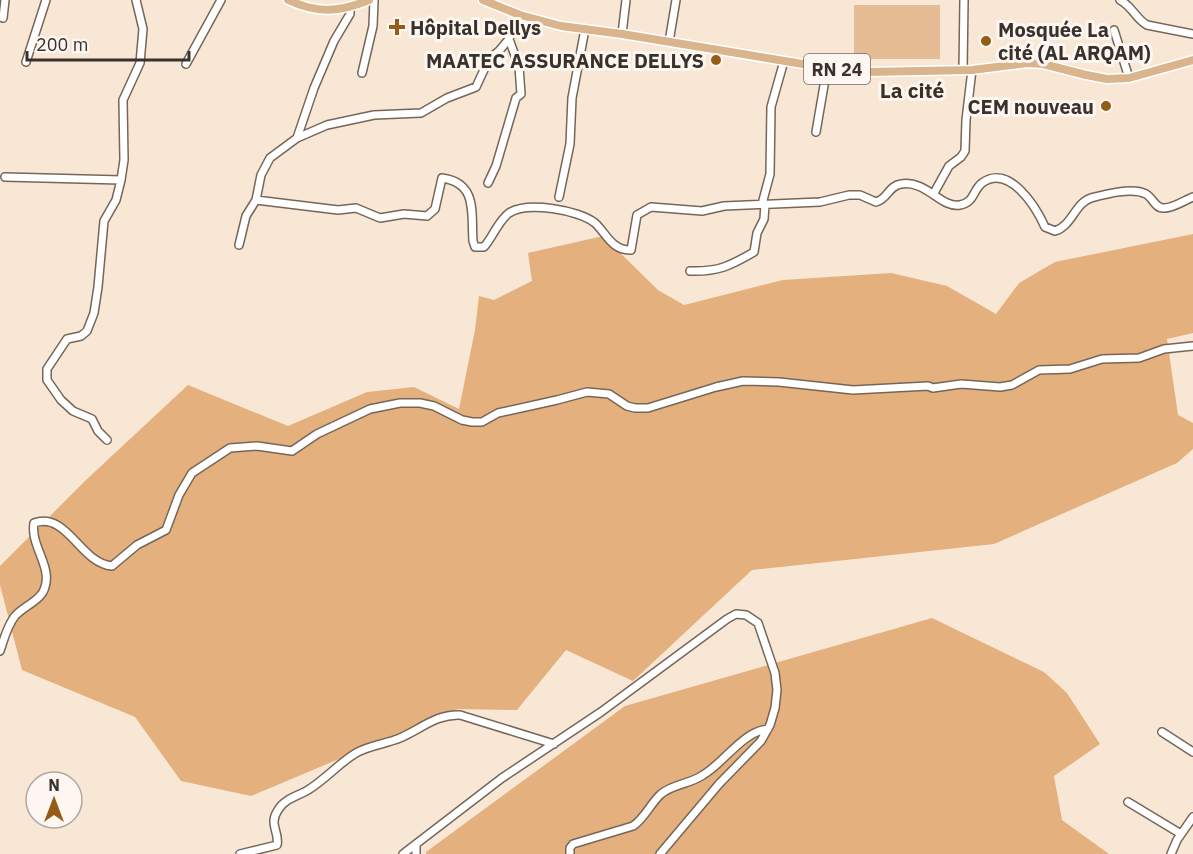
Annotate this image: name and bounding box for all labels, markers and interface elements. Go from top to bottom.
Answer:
place label: Hôpital Dellys [410,14,541,41]
place label: Mosquée La cité (AL ARQAM) [998,16,1151,66]
marker: Hôpital Dellys [388,18,406,36]
scale bar [27,24,189,62]
text: 200 m [36,33,88,56]
marker: Mosquée La cité (AL ARQAM) [979,34,993,48]
place label: MAATEC ASSURANCE DELLYS [426,47,704,74]
marker: MAATEC ASSURANCE DELLYS [709,53,723,67]
road number: RN 24 [804,54,870,84]
district label: La cité [880,76,945,104]
place label: CEM nouveau [967,93,1094,120]
marker: CEM nouveau [1099,99,1113,113]
north arrow [24,770,84,830]
text: N [48,775,60,795]

